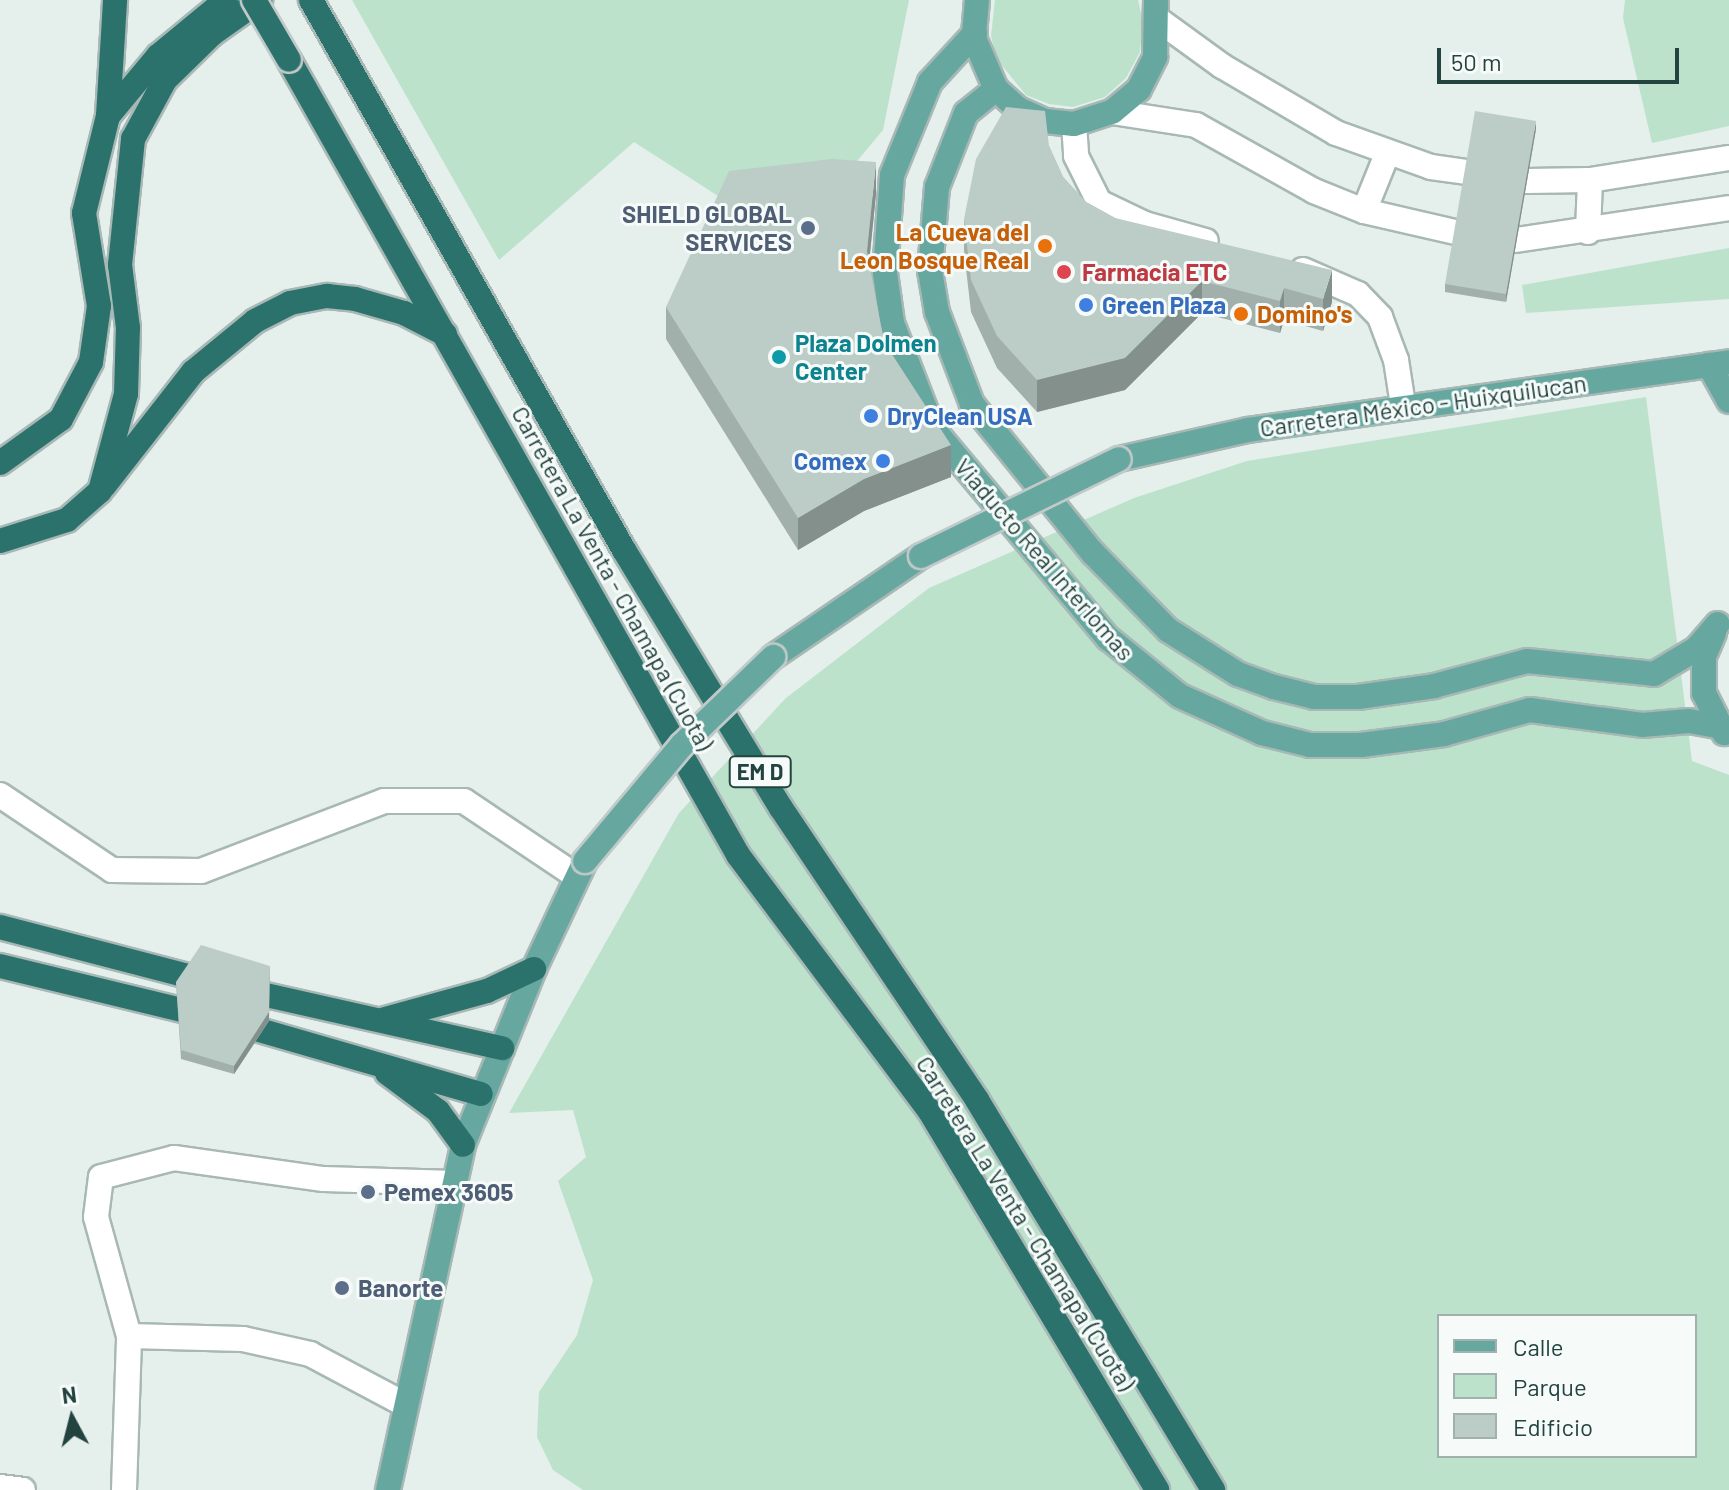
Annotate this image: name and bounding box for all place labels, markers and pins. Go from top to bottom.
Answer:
place label: SHIELD GLOBAL SERVICES [622,200,792,256]
place label: La Cueva del Leon Bosque Real [840,218,1029,274]
marker: SHIELD GLOBAL SERVICES [799,219,817,237]
marker: La Cueva del Leon Bosque Real [1036,237,1054,255]
place label: Farmacia ETC [1082,258,1227,286]
marker: Farmacia ETC [1053,261,1075,283]
place label: Green Plaza [1102,291,1226,319]
marker: Green Plaza [1077,296,1095,314]
place label: Domino's [1257,300,1353,328]
marker: Domino's [1232,305,1250,323]
place label: Plaza Dolmen Center [795,329,937,385]
marker: Plaza Dolmen Center [770,348,788,366]
place label: DryClean USA [887,402,1033,430]
marker: DryClean USA [862,407,880,425]
place label: Comex [794,447,867,475]
marker: Comex [874,452,892,470]
place label: Pemex 3605 [384,1178,513,1206]
marker: Pemex 3605 [359,1183,377,1201]
place label: Banorte [358,1274,443,1302]
marker: Banorte [333,1279,351,1297]

